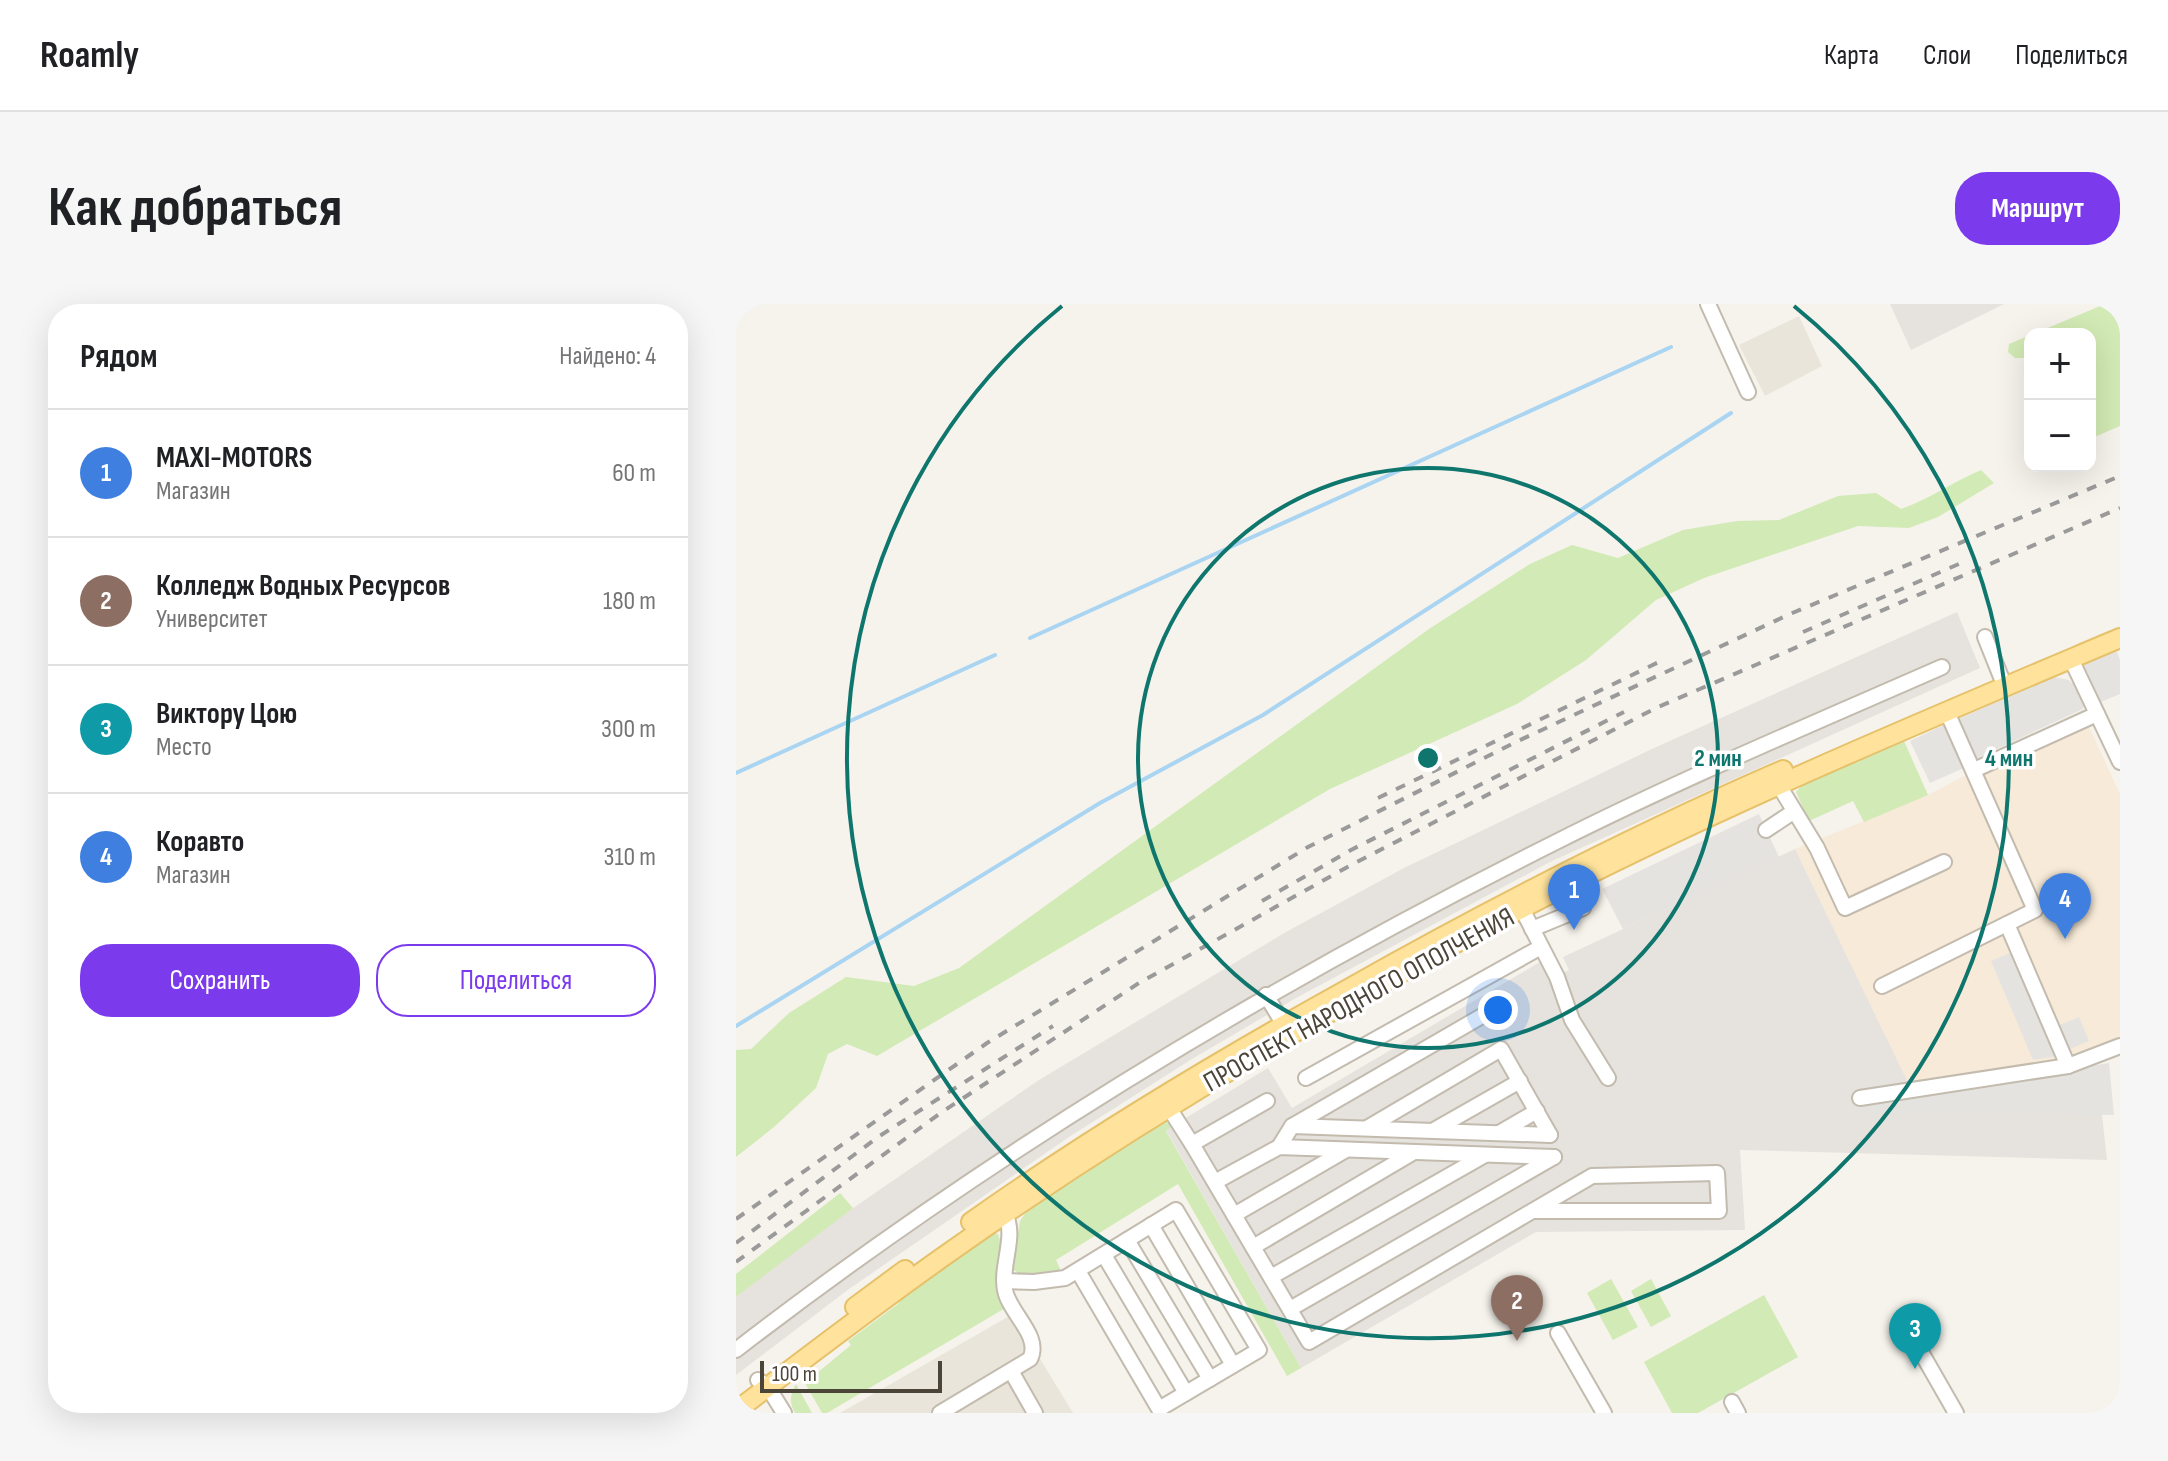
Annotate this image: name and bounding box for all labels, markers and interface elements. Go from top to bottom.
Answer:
text: Roamly [40,33,139,78]
text: Карта [1824,39,1879,72]
text: Слои [1923,39,1971,72]
text: Поделиться [2015,39,2128,72]
button: Маршрут [1955,172,2120,245]
text: Как добраться [48,175,342,242]
map controls [2024,328,2096,472]
button: + [2024,328,2096,400]
text: Рядом [80,336,158,377]
text: Найдено: 4 [559,341,656,372]
button: − [2024,400,2096,472]
text: MAXI-MOTORS [156,440,312,476]
text: 1 [101,458,111,489]
text: 60 m [612,458,656,489]
text: Магазин [156,476,231,507]
text: Колледж Водных Ресурсов [156,568,450,604]
text: 2 [100,586,112,617]
text: 180 m [603,586,656,617]
text: Университет [156,604,268,635]
text: Виктору Цою [156,696,297,732]
text: 3 [100,714,112,745]
text: 300 m [601,714,656,745]
text: Место [156,732,212,763]
centre of rings [1414,744,1442,772]
text: 2 мин [1694,744,1742,773]
text: 4 мин [1985,744,2033,773]
text: Коравто [156,824,244,860]
text: 4 [100,842,112,873]
text: 310 m [604,842,656,873]
text: Магазин [156,860,231,891]
pin: 1 [1548,864,1600,930]
pin: 4 [2039,873,2091,939]
street label: ПРОСПЕКТ НАРОДНОГО ОПОЛЧЕНИЯ [1198,901,1520,1099]
button: Сохранить [80,944,360,1017]
button: Поделиться [376,944,656,1017]
your location [1478,990,1518,1030]
pin: 2 [1491,1275,1543,1341]
pin: 3 [1889,1303,1941,1369]
scale bar [760,1357,942,1393]
text: 100 m [772,1361,817,1388]

